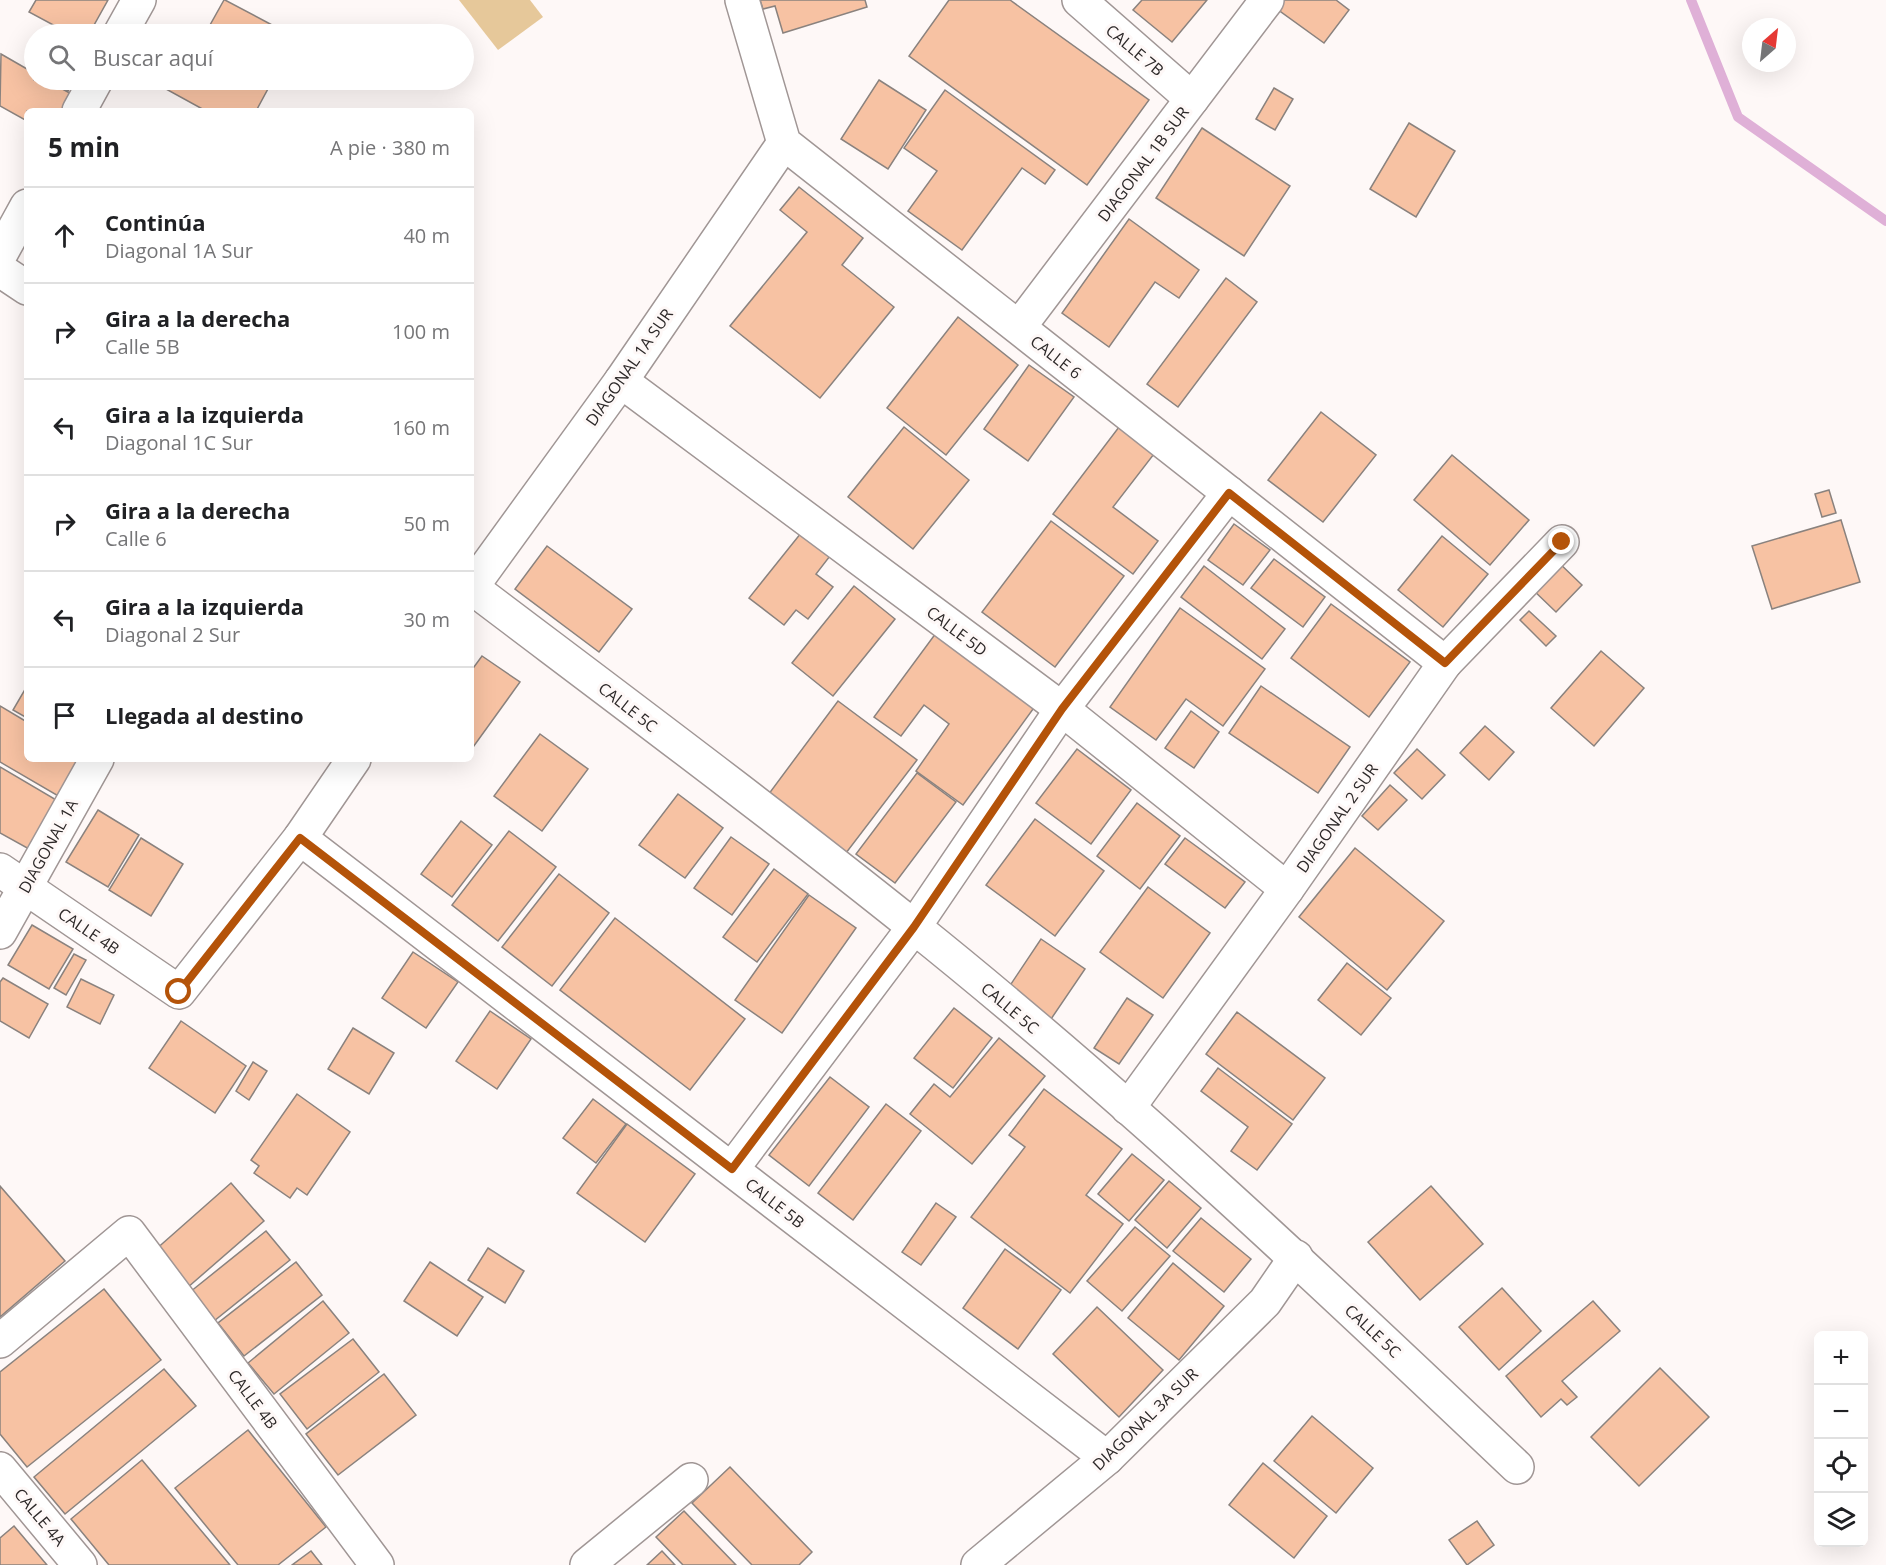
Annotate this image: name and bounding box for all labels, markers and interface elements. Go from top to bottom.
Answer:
north arrow [1742,18,1796,72]
street label: CALLE 7B [1101,19,1169,81]
search box [24,24,474,90]
icon: search [45,41,78,74]
text: Buscar aquí [93,42,213,72]
street label: DIAGONAL 1B SUR [1092,102,1194,226]
text: 5 min [48,129,120,165]
text: A pie · 380 m [330,134,450,161]
text: Continúa [105,207,206,237]
icon: ahead [48,219,81,252]
text: 40 m [403,222,450,249]
text: Diagonal 1A Sur [105,237,253,264]
text: Gira a la derecha [105,303,290,333]
street label: DIAGONAL 1A SUR [580,304,678,430]
icon: right [48,315,81,348]
text: 100 m [392,318,450,345]
street label: CALLE 6 [1026,330,1086,384]
text: Calle 5B [105,333,180,360]
text: Gira a la izquierda [105,399,304,429]
icon: left [48,411,81,444]
text: 160 m [392,414,450,441]
text: Diagonal 1C Sur [105,429,253,456]
text: Gira a la derecha [105,495,290,525]
icon: right [48,507,81,540]
text: 50 m [403,510,450,537]
text: Calle 6 [105,525,167,552]
route end [1548,528,1574,554]
text: Gira a la izquierda [105,591,304,621]
street label: CALLE 5D [922,601,992,661]
icon: left [48,603,81,636]
text: 30 m [403,606,450,633]
text: Diagonal 2 Sur [105,621,240,648]
street label: CALLE 5C [594,677,662,737]
icon: arrive [48,699,81,732]
text: Llegada al destino [105,700,304,730]
street label: DIAGONAL 2 SUR [1291,759,1383,877]
street label: DIAGONAL 1A [13,794,83,897]
street label: CALLE 4B [54,902,124,960]
street label: CALLE 5C [976,977,1044,1039]
route start [165,978,191,1004]
street label: CALLE 5B [741,1173,809,1233]
street label: CALLE 5C [1340,1299,1406,1363]
map controls [1814,1331,1868,1547]
button: + [1814,1331,1868,1385]
street label: DIAGONAL 3A SUR [1087,1363,1203,1475]
street label: CALLE 4B [223,1365,283,1433]
button: − [1814,1385,1868,1439]
button: locate [1814,1439,1868,1493]
street label: CALLE 4A [9,1483,71,1551]
button: layers [1814,1493,1868,1547]

